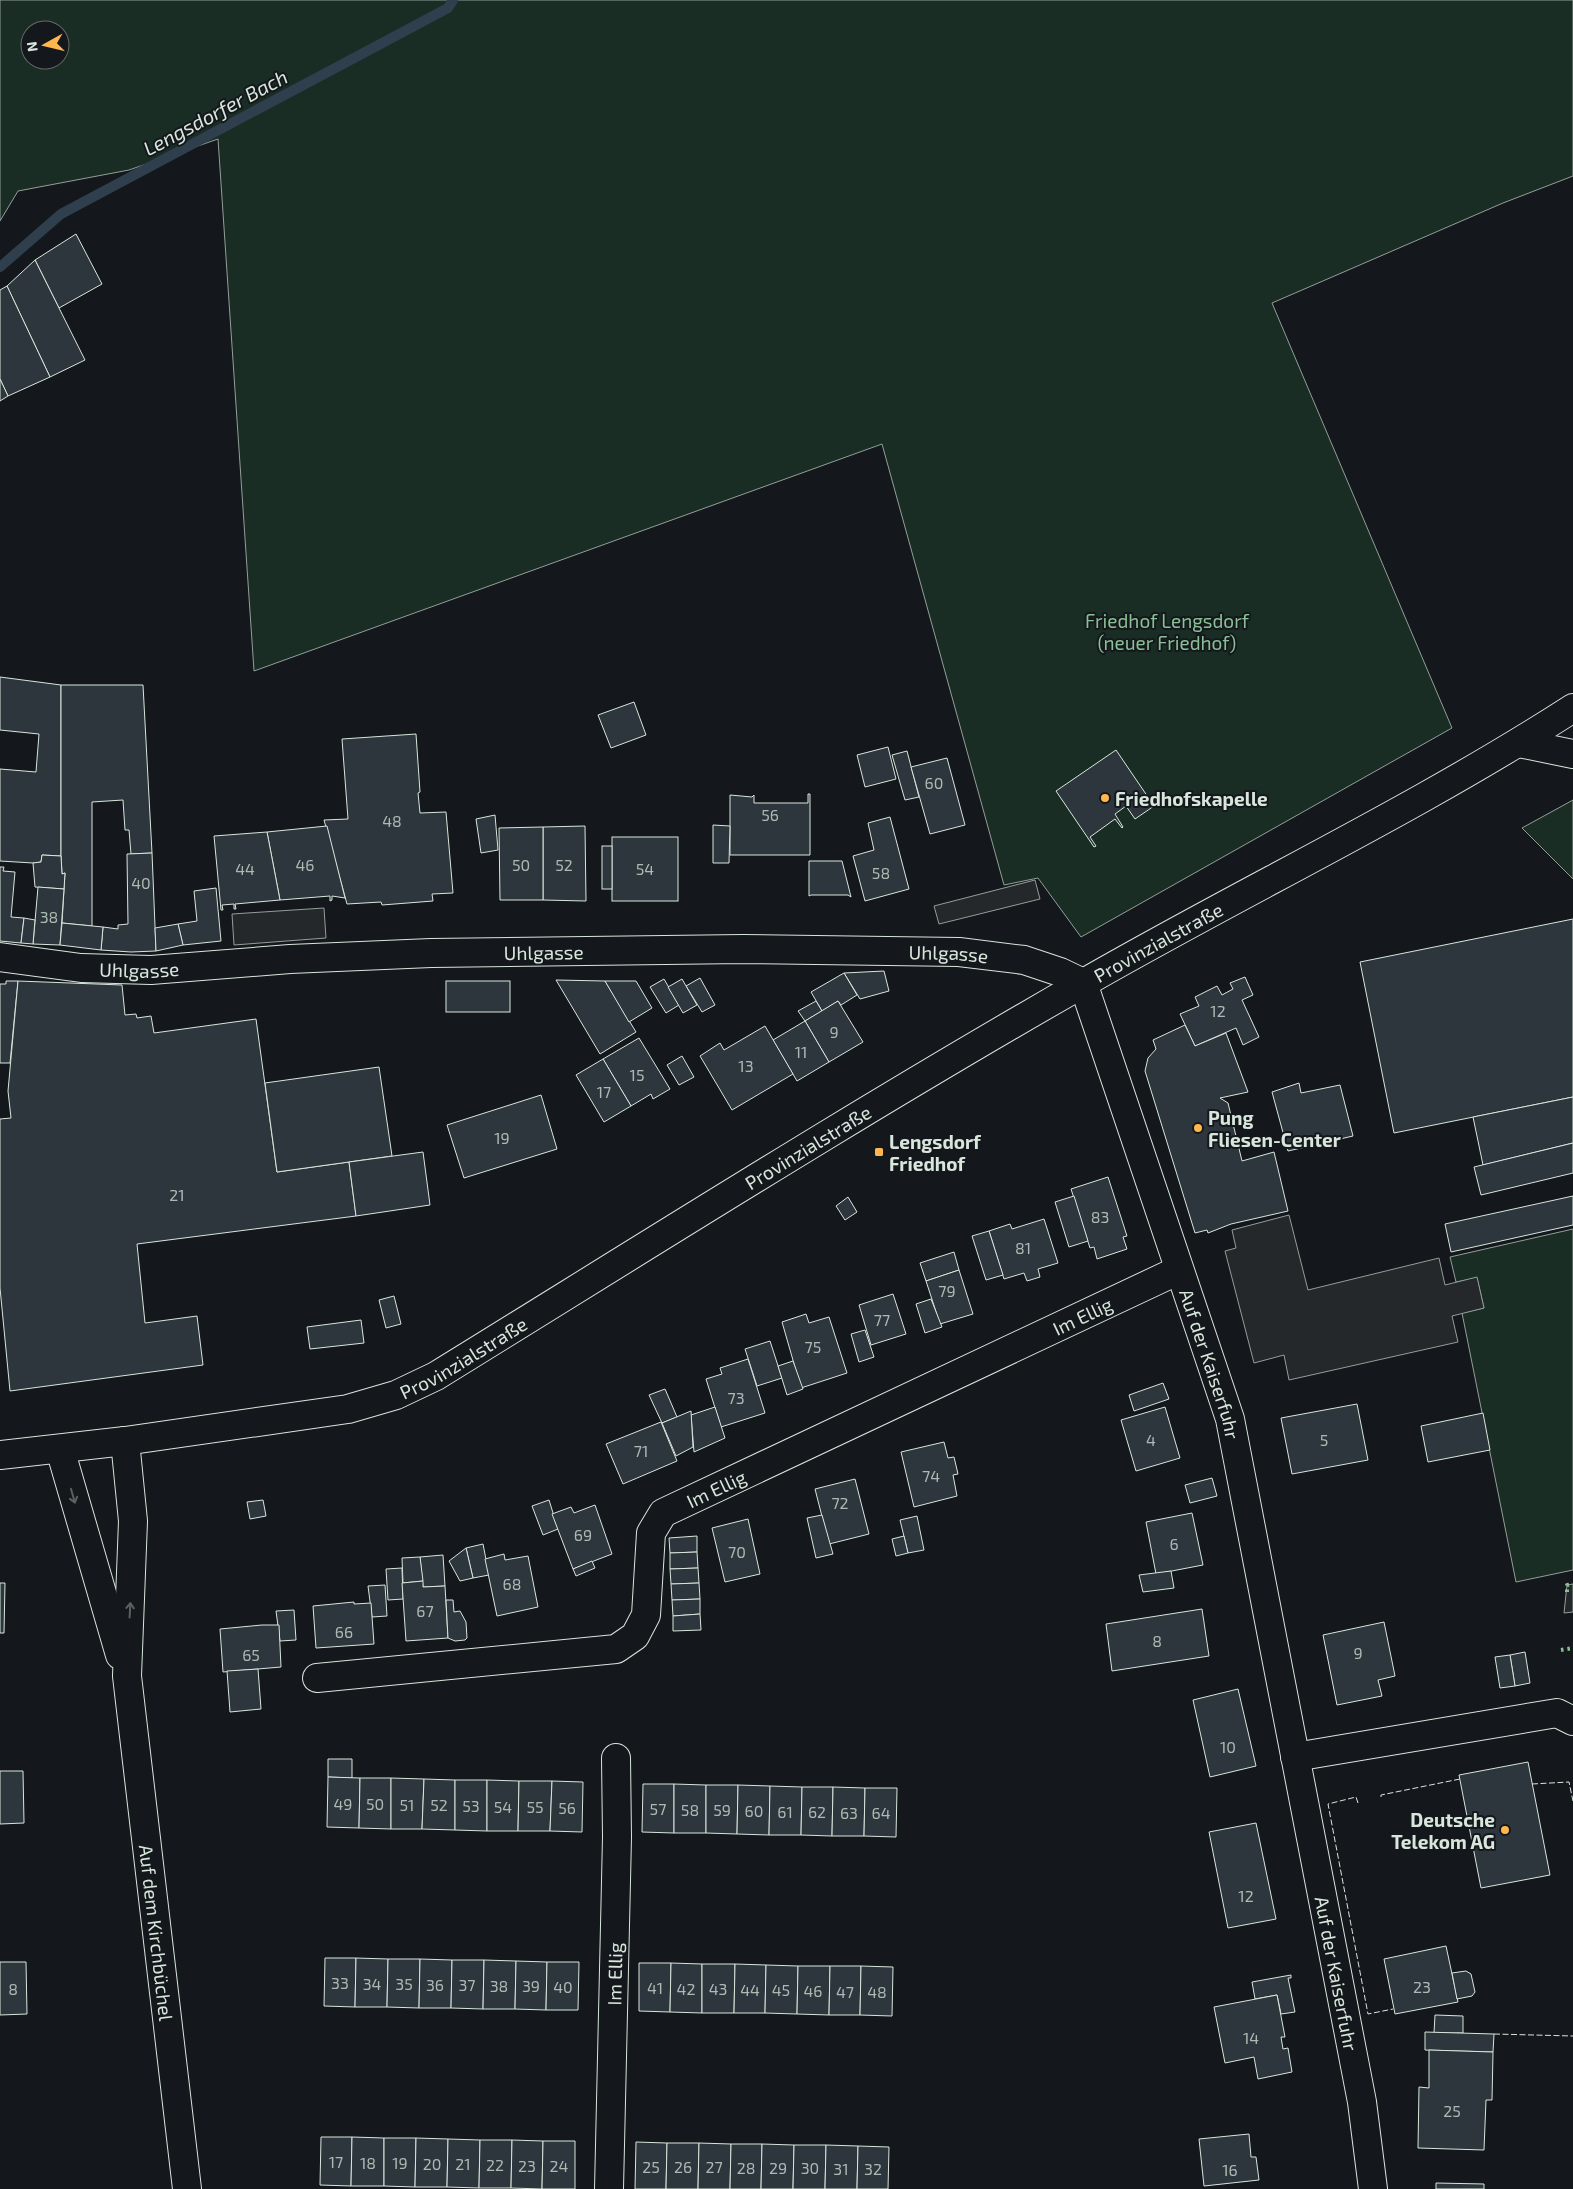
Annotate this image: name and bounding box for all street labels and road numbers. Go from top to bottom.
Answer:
street label: Provinzialstraße [1089,897,1226,986]
street label: Uhlgasse [504,940,584,964]
street label: Uhlgasse [909,940,990,967]
street label: Uhlgasse [99,956,180,982]
street label: Provinzialstraße [740,1099,875,1194]
street label: Auf der Kaiserfuhr [1175,1286,1245,1441]
street label: Im Ellig [1049,1292,1116,1339]
street label: Provinzialstraße [396,1311,531,1403]
street label: Im Ellig [682,1464,750,1512]
street label: Auf dem Kirchbüchel [135,1843,179,2022]
street label: Auf der Kaiserfuhr [1311,1894,1363,2053]
street label: Im Ellig [602,1942,626,2006]

